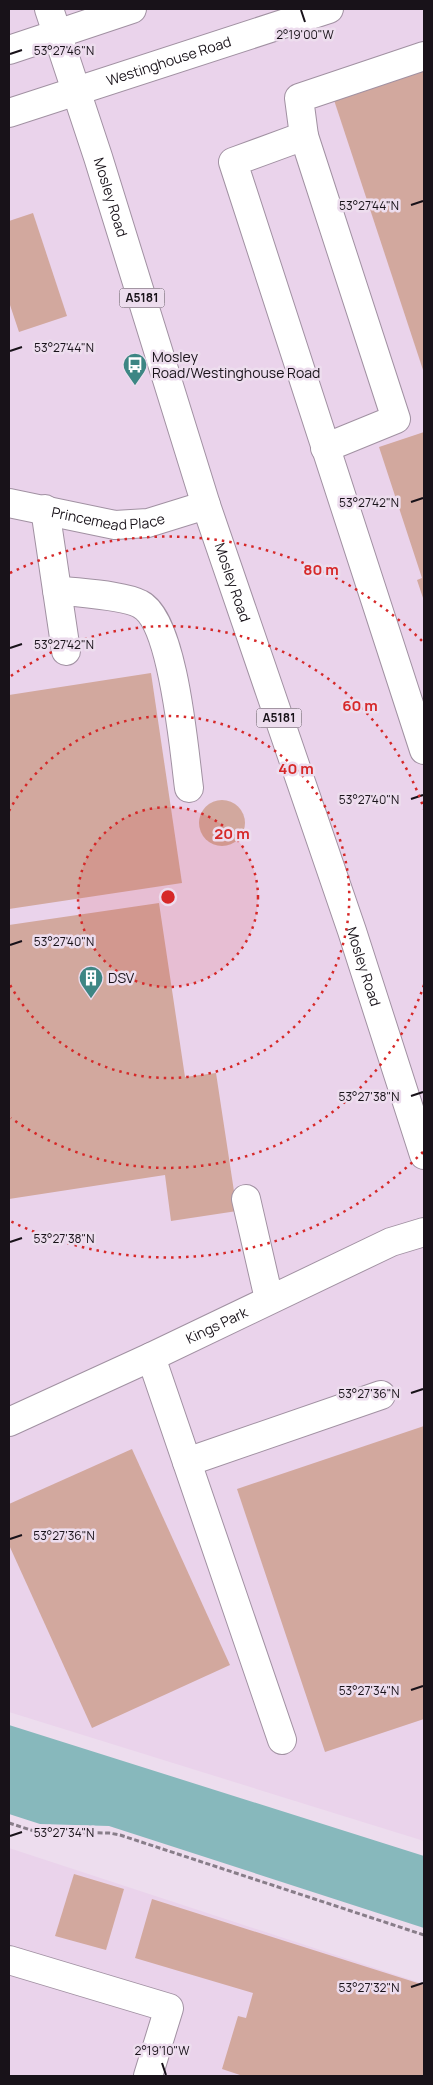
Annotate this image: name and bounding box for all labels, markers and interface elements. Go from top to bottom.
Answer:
text: 2°19'00"W [276,26,335,43]
street label: Westinghouse Road [104,32,233,90]
text: 53°27'46"N [34,42,94,59]
street label: Mosley Road [90,155,132,239]
text: 53°27'44"N [339,197,399,214]
road number: A5181 [120,288,164,308]
text: 53°27'44"N [34,339,94,356]
place label: Mosley Road/Westinghouse Road [152,347,320,382]
bus stop icon: Mosley Road/Westinghouse Road [122,352,148,386]
text: 53°27'42"N [339,494,399,511]
street label: Princemead Place [50,502,167,535]
street label: Mosley Road [211,540,255,624]
text: 80 m [303,559,339,580]
text: 53°27'42"N [34,636,94,653]
text: 60 m [342,695,378,716]
road number: A5181 [256,708,302,728]
text: 40 m [278,758,314,779]
text: 53°27'40"N [339,791,399,808]
text: 20 m [214,823,250,844]
centre of rings [159,888,177,906]
street label: Mosley Road [342,924,386,1008]
text: 53°27'40"N [34,933,94,950]
building icon: DSV [78,965,104,999]
place label: DSV [108,968,135,987]
text: 53°27'38"N [339,1088,399,1105]
text: 53°27'38"N [34,1230,94,1247]
street label: Kings Park [182,1302,251,1348]
text: 53°27'36"N [338,1385,400,1402]
text: 53°27'36"N [33,1527,95,1544]
text: 53°27'34"N [339,1682,399,1699]
text: 53°27'34"N [34,1824,94,1841]
text: 53°27'32"N [339,1979,399,1996]
text: 2°19'10"W [135,2042,190,2059]

